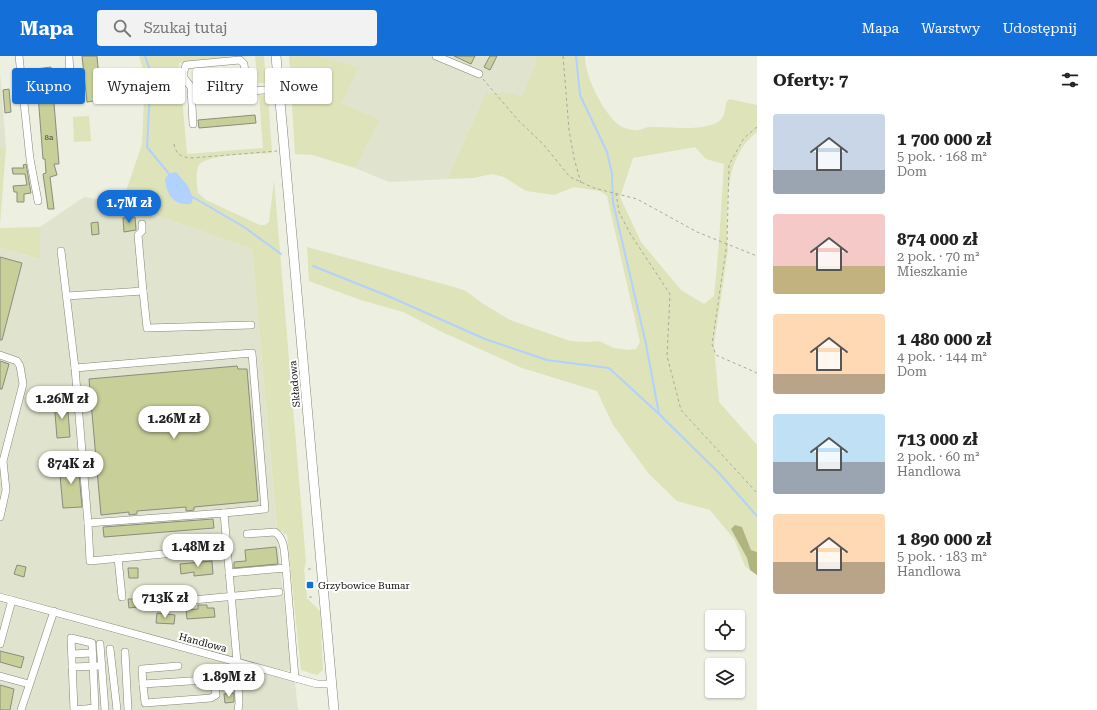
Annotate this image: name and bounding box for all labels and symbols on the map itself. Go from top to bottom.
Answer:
house number: 8a [45,133,54,142]
pin: 1.7M zł [92,190,166,224]
street label: Składowa [287,360,302,408]
pin: 1.26M zł [21,386,103,420]
pin: 1.26M zł [133,406,215,440]
pin: 874K zł [34,451,108,485]
pin: 1.48M zł [157,534,239,568]
marker: Grzybowice Bumar [305,580,315,590]
place label: Grzybowice Bumar [318,580,410,591]
pin: 713K zł [128,585,202,619]
street label: Handlowa [178,631,229,654]
pin: 1.89M zł [188,664,270,698]

